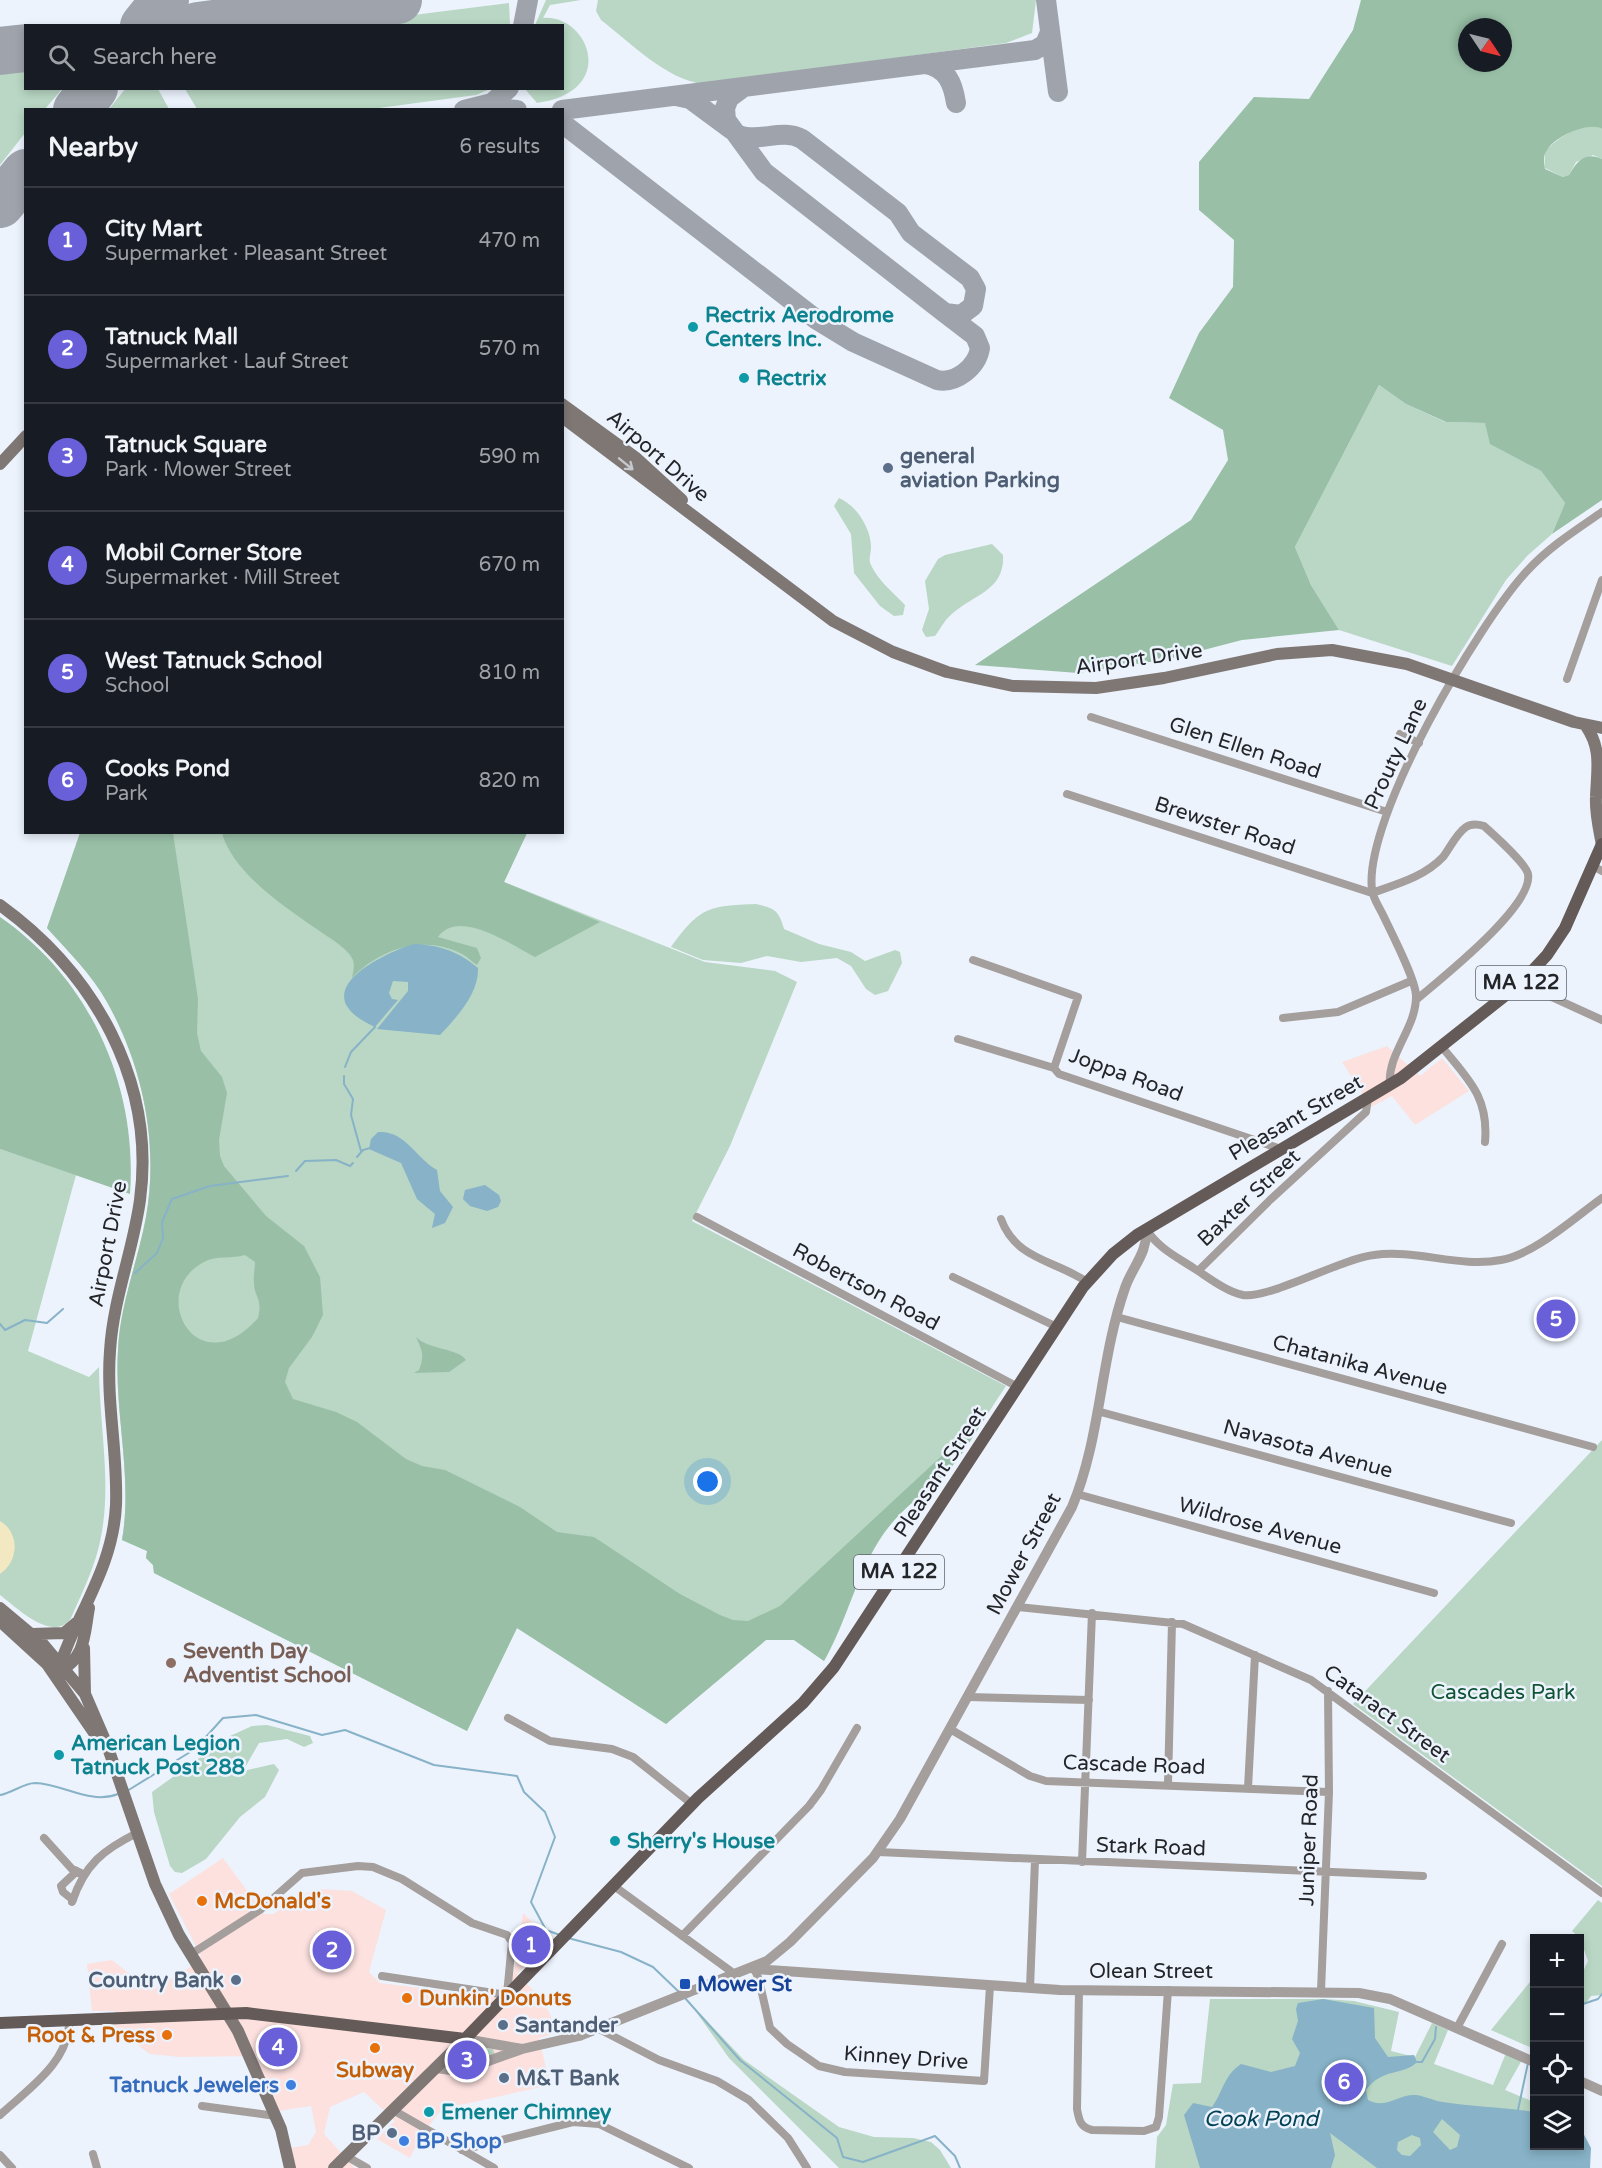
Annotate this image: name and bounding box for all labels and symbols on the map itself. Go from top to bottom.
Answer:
north arrow [1458,18,1512,72]
place label: Rectrix Aerodrome Centers Inc. [705,303,894,352]
marker: Rectrix Aerodrome Centers Inc. [686,320,700,334]
place label: Rectrix [756,366,827,391]
marker: Rectrix [737,371,751,385]
street label: Airport Drive [601,405,715,508]
place label: general aviation Parking [900,444,1060,493]
one-way arrow [618,458,634,471]
marker: general aviation Parking [881,461,895,475]
street label: Airport Drive [1074,638,1204,680]
street label: Prouty Lane [1359,694,1433,814]
street label: Glen Ellen Road [1166,712,1324,784]
street label: Brewster Road [1151,791,1299,861]
road number: MA 122 [1476,966,1566,1000]
street label: Joppa Road [1066,1043,1186,1107]
street label: Pleasant Street [1224,1069,1368,1167]
street label: Baxter Street [1193,1144,1305,1252]
street label: Airport Drive [84,1179,133,1309]
street label: Robertson Road [788,1238,944,1336]
pin: 5 [1536,1296,1576,1342]
street label: Chatanika Avenue [1270,1330,1450,1400]
street label: Pleasant Street [888,1402,992,1542]
street label: Navasota Avenue [1220,1414,1396,1484]
your location [693,1467,722,1496]
street label: Mower Street [981,1489,1067,1619]
street label: Wildrose Avenue [1176,1492,1344,1560]
road number: MA 122 [854,1555,944,1589]
place label: Seventh Day Adventist School [183,1639,351,1688]
marker: Seventh Day Adventist School [164,1656,178,1670]
street label: Cataract Street [1319,1660,1455,1768]
park label: Cascades Park [1430,1680,1576,1705]
place label: American Legion Tatnuck Post 288 [70,1731,245,1780]
marker: American Legion Tatnuck Post 288 [52,1748,66,1762]
street label: Cascade Road [1062,1750,1206,1780]
street label: Juniper Road [1294,1774,1324,1906]
place label: Sherry's House [627,1829,775,1854]
street label: Stark Road [1096,1833,1206,1861]
marker: Sherry's House [608,1834,622,1848]
place label: McDonald's [214,1889,331,1914]
marker: McDonald's [195,1894,209,1908]
pin: 1 [512,1922,550,1968]
pin: 2 [312,1928,352,1972]
street label: Olean Street [1089,1959,1213,1984]
place label: Country Bank [88,1968,225,1993]
place label: Mower St [697,1972,792,1997]
marker: Country Bank [229,1973,243,1987]
marker: Mower St [678,1977,692,1991]
place label: Dunkin' Donuts [419,1986,572,2011]
marker: Dunkin' Donuts [400,1991,414,2005]
place label: Santander [515,2013,619,2038]
marker: Santander [496,2018,510,2032]
place label: Root & Press [27,2023,155,2048]
pin: 4 [258,2024,298,2070]
marker: Root & Press [160,2028,174,2042]
pin: 3 [448,2038,486,2082]
marker: Subway [368,2041,382,2055]
street label: Kinney Drive [843,2041,969,2075]
place label: Subway [336,2058,415,2083]
pin: 6 [1324,2060,1364,2104]
place label: M&T Bank [516,2066,620,2091]
marker: M&T Bank [497,2071,511,2085]
place label: Tatnuck Jewelers [109,2073,279,2098]
marker: Tatnuck Jewelers [284,2078,298,2092]
place label: Emener Chimney [441,2100,612,2125]
marker: Emener Chimney [422,2105,436,2119]
water label: Cook Pond [1204,2106,1321,2132]
place label: BP [351,2121,380,2146]
marker: BP [385,2126,399,2140]
place label: BP Shop [416,2129,502,2154]
marker: BP Shop [397,2134,411,2148]

